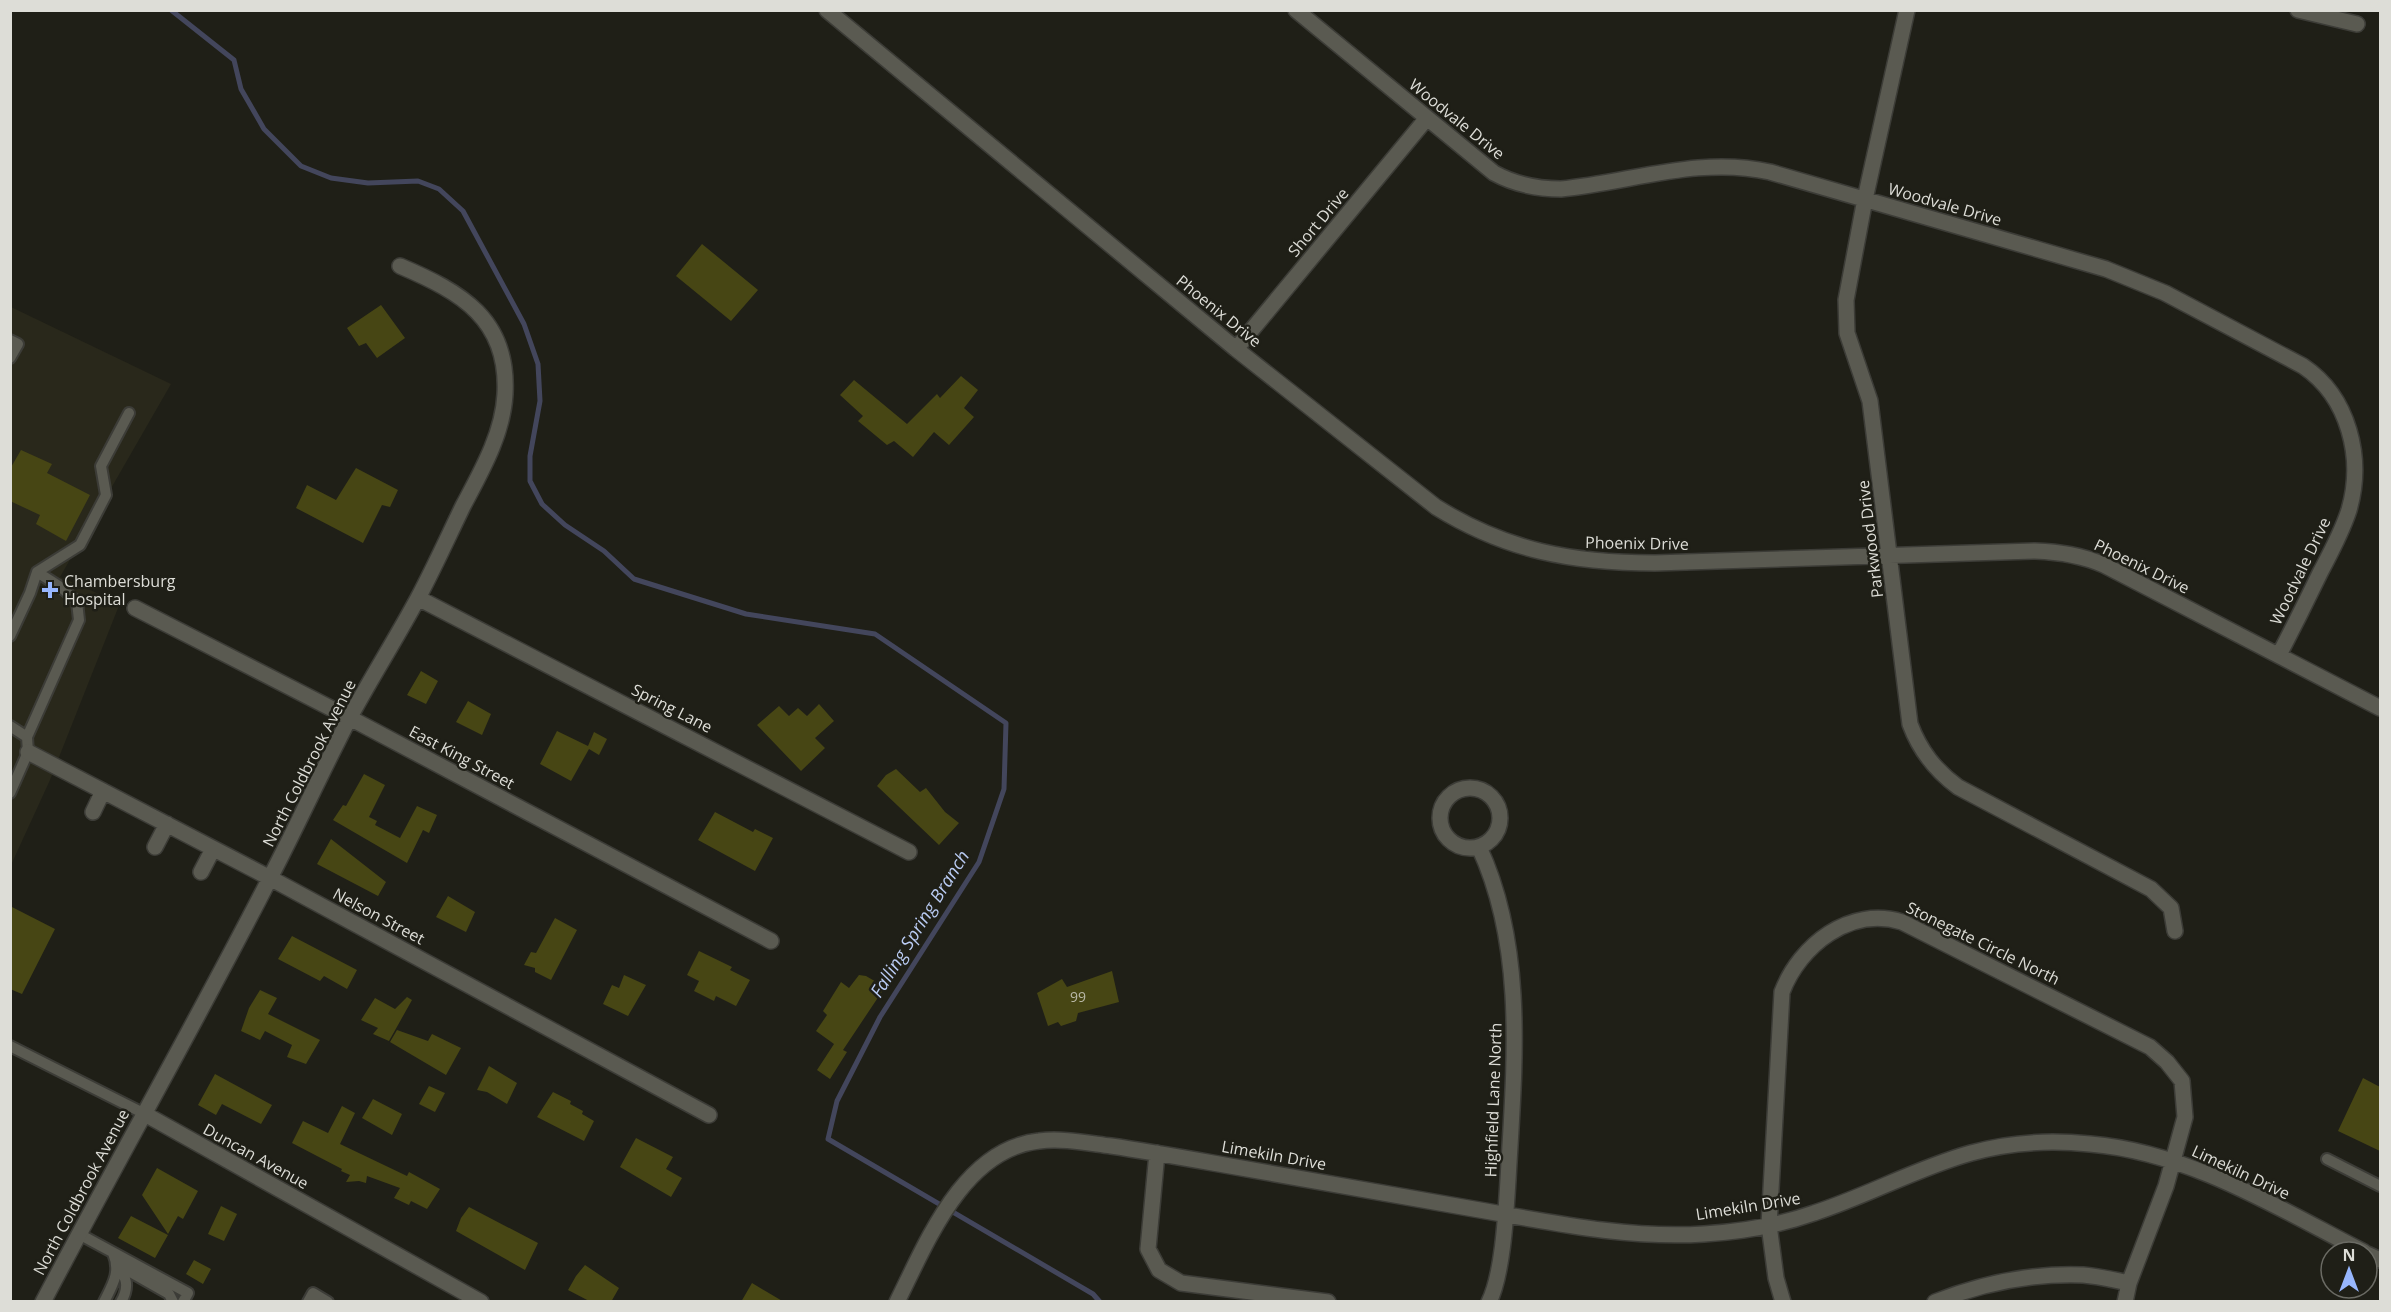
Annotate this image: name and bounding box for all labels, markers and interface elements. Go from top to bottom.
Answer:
street label: Woodvale Drive [1405,74,1509,164]
street label: Woodvale Drive [1886,177,2004,231]
street label: Short Drive [1283,183,1353,261]
street label: Phoenix Drive [1172,270,1266,352]
street label: Parkwood Drive [1852,479,1888,599]
street label: Woodvale Drive [2264,514,2336,628]
street label: Phoenix Drive [1585,531,1689,555]
street label: Phoenix Drive [2091,533,2193,599]
place label: Chambersburg Hospital [64,570,176,610]
marker: Chambersburg Hospital [41,581,59,599]
street label: North Coldbrook Avenue [257,675,361,851]
street label: Spring Lane [628,678,716,738]
street label: East King Street [405,720,519,794]
water label: Falling Spring Branch [864,845,974,1002]
street label: Nelson Street [329,883,429,950]
street label: Stonegate Circle North [1902,896,2064,990]
house number: 99 [1070,987,1086,1006]
street label: Highfield Lane North [1479,1022,1507,1178]
street label: North Coldbrook Avenue [28,1105,134,1279]
street label: Duncan Avenue [199,1118,313,1194]
street label: Limekiln Drive [1220,1135,1328,1175]
street label: Limekiln Drive [2188,1140,2294,1204]
street label: Limekiln Drive [1694,1187,1802,1225]
north arrow [2319,1240,2379,1300]
text: N [2342,1244,2356,1266]

